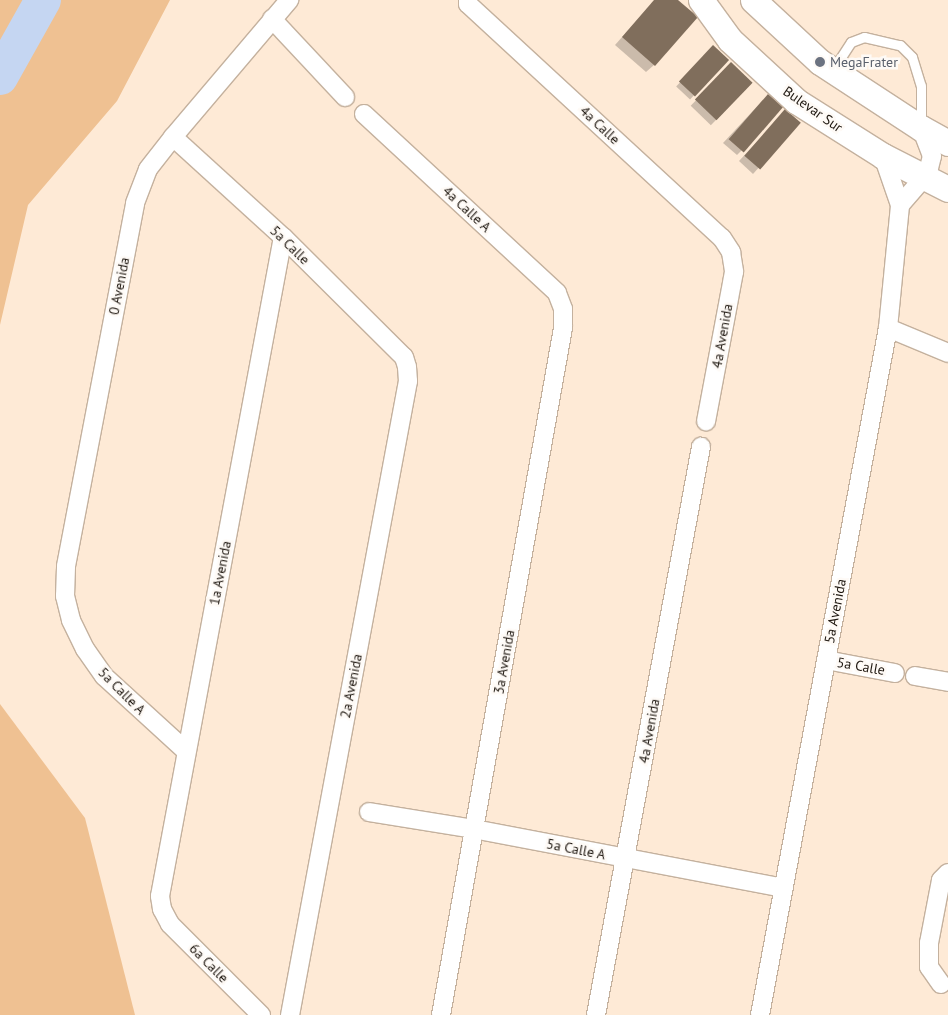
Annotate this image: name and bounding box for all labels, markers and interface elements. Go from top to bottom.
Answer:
place label: MegaFrater [830,54,898,70]
marker: MegaFrater [814,56,826,68]
street label: Bulevar Sur [780,82,846,136]
street label: 4a Calle [577,102,623,148]
street label: 4a Calle A [439,182,495,236]
street label: 5a Calle [267,222,313,268]
street label: 0 Avenida [105,256,133,316]
street label: 4a Avenida [708,302,736,370]
street label: 1a Avenida [205,539,235,607]
street label: 5a Avenida [820,577,850,645]
street label: 3a Avenida [490,628,518,696]
street label: 2a Avenida [336,652,366,720]
street label: 5a Calle [836,654,886,678]
street label: 5a Calle A [95,664,149,718]
street label: 4a Avenida [635,697,663,765]
street label: 5a Calle A [545,835,607,863]
street label: 6a Calle [186,940,232,986]

